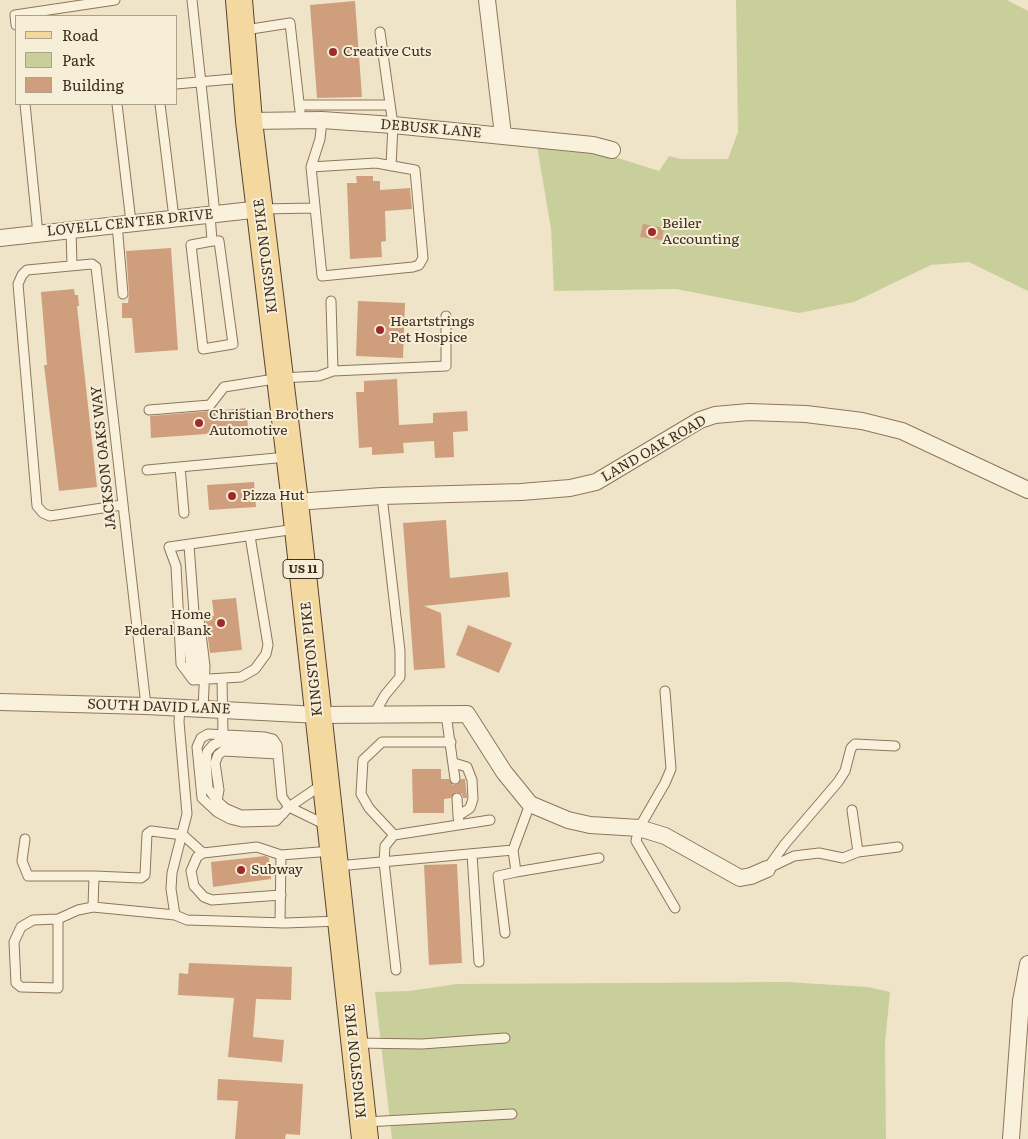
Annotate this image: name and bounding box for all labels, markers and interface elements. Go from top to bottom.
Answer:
legend [15,15,178,105]
text: Road [62,23,98,46]
place label: Creative Cuts [343,44,431,60]
marker: Creative Cuts [327,46,339,58]
text: Park [62,48,95,71]
text: Building [62,73,124,96]
street label: DEBUSK LANE [380,116,482,142]
street label: KINGSTON PIKE [251,198,281,314]
street label: LOVELL CENTER DRIVE [46,206,214,240]
place label: Beiler Accounting [662,216,739,248]
marker: Beiler Accounting [646,226,658,238]
place label: Heartstrings Pet Hospice [390,314,474,347]
marker: Heartstrings Pet Hospice [374,324,386,336]
street label: JACKSON OAKS WAY [88,385,120,531]
place label: Christian Brothers Automotive [209,407,334,440]
street label: LAND OAK ROAD [598,412,710,486]
marker: Christian Brothers Automotive [193,417,205,429]
place label: Pizza Hut [242,488,305,504]
marker: Pizza Hut [226,490,238,502]
road number: US 11 [283,560,323,578]
street label: KINGSTON PIKE [298,601,326,717]
place label: Home Federal Bank [124,607,211,640]
marker: Home Federal Bank [215,617,227,629]
street label: SOUTH DAVID LANE [87,696,231,718]
place label: Subway [251,862,303,878]
marker: Subway [235,864,247,876]
street label: KINGSTON PIKE [342,1003,370,1119]

